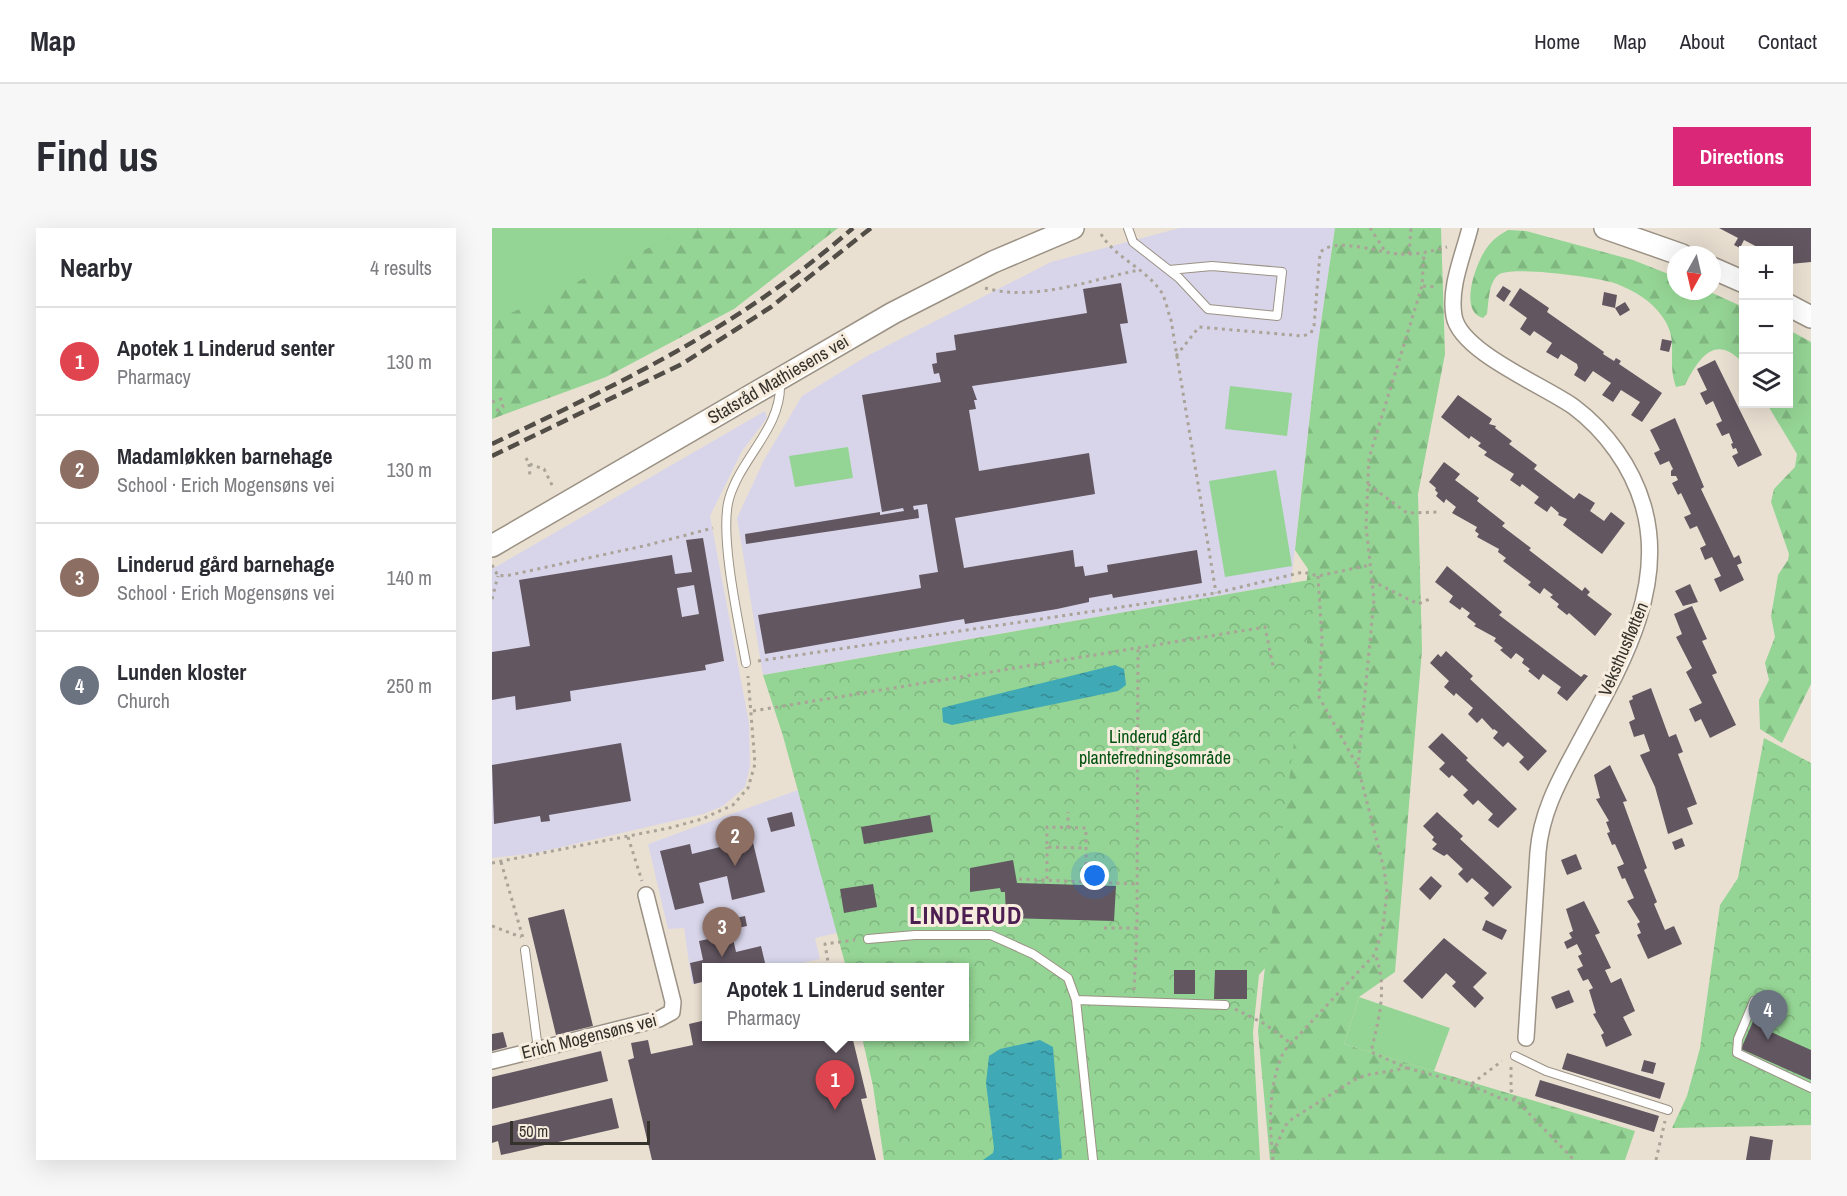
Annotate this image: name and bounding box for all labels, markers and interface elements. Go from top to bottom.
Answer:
text: Map [30,22,76,60]
text: Home [1534,27,1580,56]
text: Map [1613,27,1647,56]
text: About [1680,27,1725,56]
text: Contact [1758,27,1817,56]
button: Directions [1673,127,1811,186]
text: Find us [36,128,158,184]
north arrow [1667,246,1721,300]
map controls [1739,246,1793,408]
button: + [1739,246,1793,300]
text: Nearby [60,250,132,285]
text: 4 results [370,254,432,281]
button: − [1739,300,1793,354]
street label: Statsråd Mathiesens vei [703,328,853,430]
text: Apotek 1 Linderud senter [117,333,335,363]
text: 1 [75,348,84,375]
text: 130 m [386,348,432,375]
button: layers [1739,354,1793,408]
text: Pharmacy [117,363,191,390]
text: Madamløkken barnehage [117,441,333,471]
text: 2 [75,456,84,483]
text: 130 m [386,456,432,483]
text: School · Erich Mogensøns vei [117,471,335,498]
text: Linderud gård barnehage [117,549,335,579]
text: 3 [75,564,84,591]
text: 140 m [386,564,432,591]
text: School · Erich Mogensøns vei [117,579,335,606]
street label: Veksthusfløtten [1592,598,1654,700]
text: Lunden kloster [117,657,246,687]
text: 4 [75,672,84,699]
text: 250 m [386,672,432,699]
text: Church [117,687,170,714]
park label: Linderud gård plantefredningsområde [1079,724,1231,770]
pin: 2 [716,816,754,866]
your location [1080,861,1109,890]
district label: LINDERUD [909,899,1023,931]
pin: 3 [702,908,742,957]
popup [702,963,969,1041]
text: Apotek 1 Linderud senter [727,974,944,1004]
pin: 4 [1748,990,1788,1040]
text: Pharmacy [727,1004,801,1031]
street label: Erich Mogensøns vei [519,1007,659,1065]
pin: 1 [816,1060,854,1110]
scale bar [510,1118,650,1146]
text: 50 m [519,1120,548,1142]

